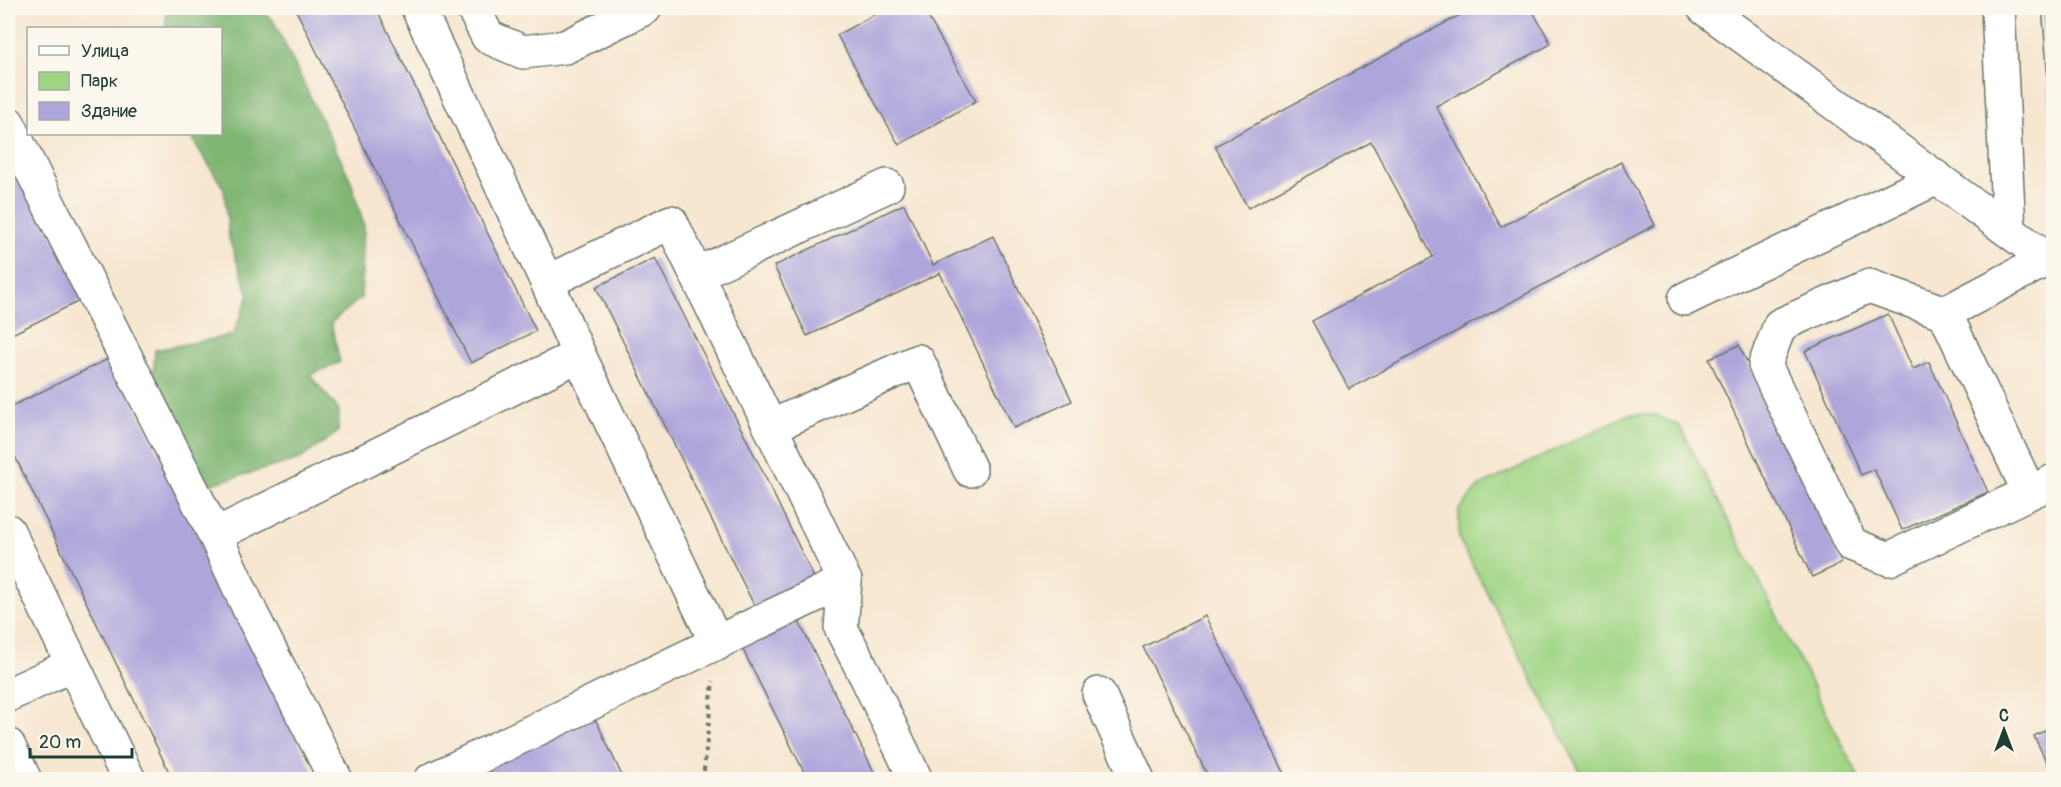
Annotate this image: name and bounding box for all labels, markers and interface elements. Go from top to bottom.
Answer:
legend [27,27,222,135]
text: Улица [81,40,129,63]
text: Парк [81,70,118,93]
text: Здание [81,100,137,123]
north arrow [1974,700,2034,760]
text: С [1999,706,2009,726]
scale bar [30,721,132,759]
text: 20 m [39,731,81,754]

